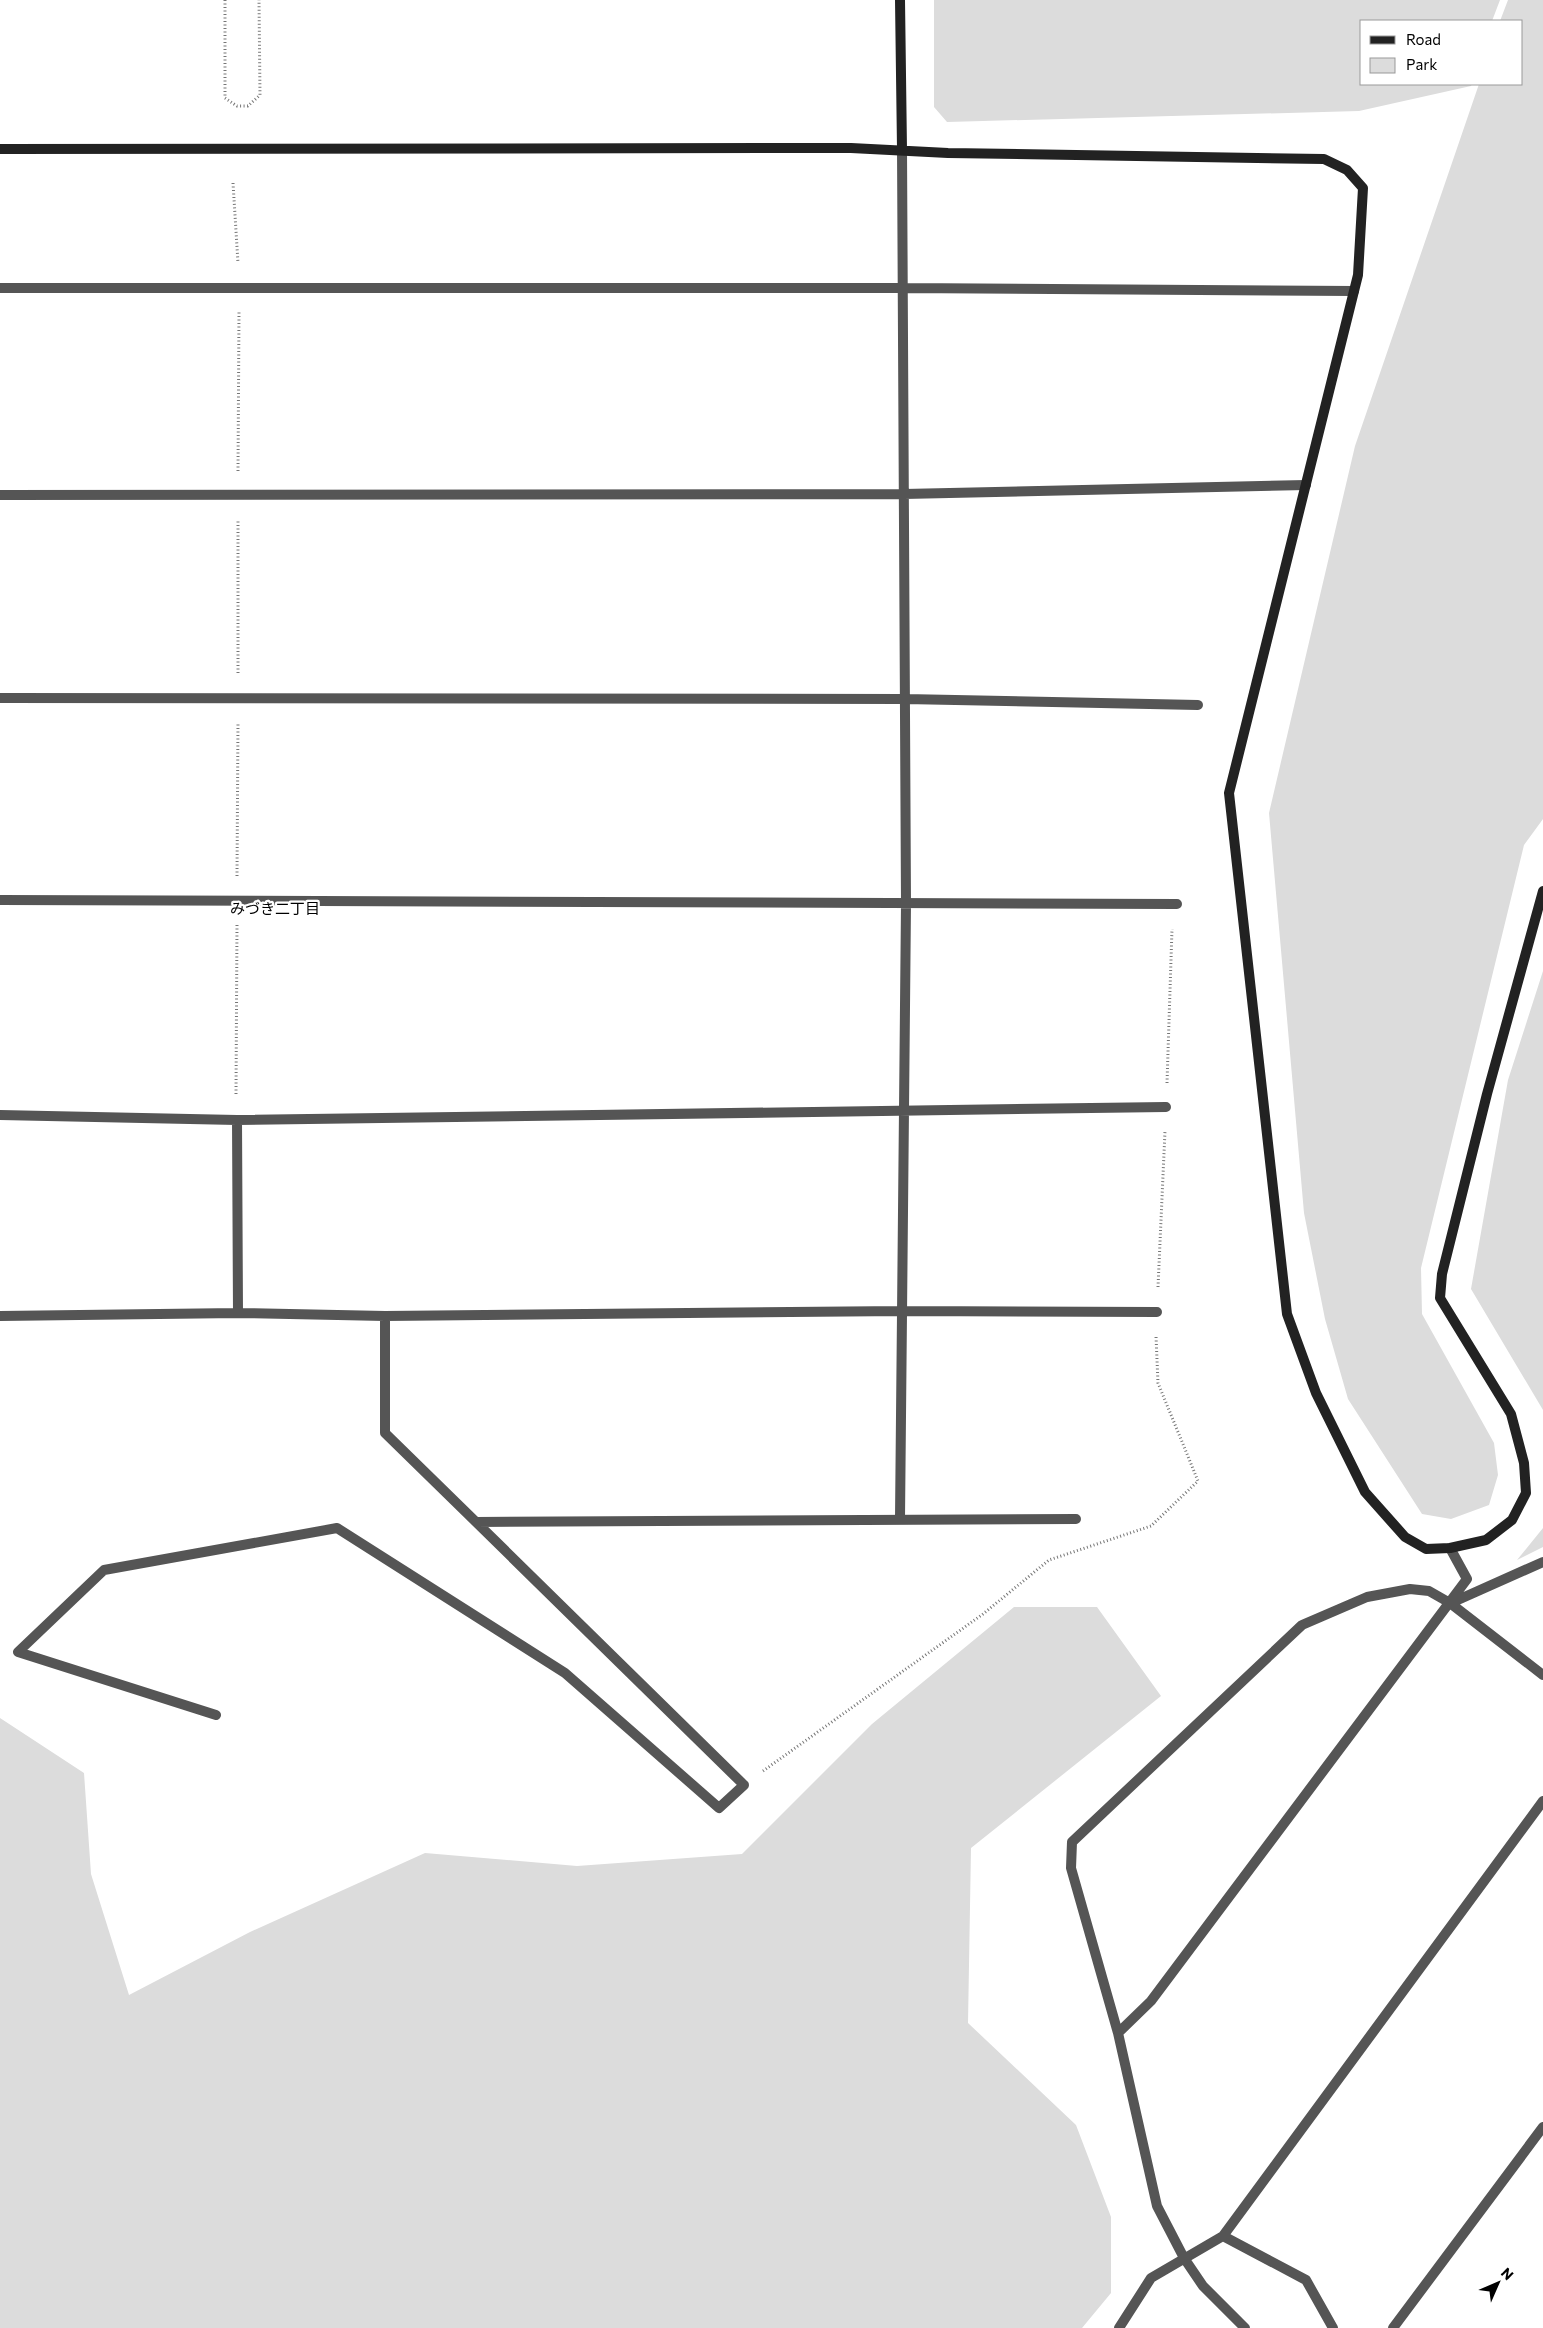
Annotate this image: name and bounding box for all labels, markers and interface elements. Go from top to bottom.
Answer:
legend [1360,20,1523,85]
text: Road [1406,30,1441,48]
text: Park [1406,55,1437,73]
district label: みづき二丁目 [230,899,320,917]
north arrow [1473,2258,1523,2308]
text: N [1498,2264,1517,2283]

